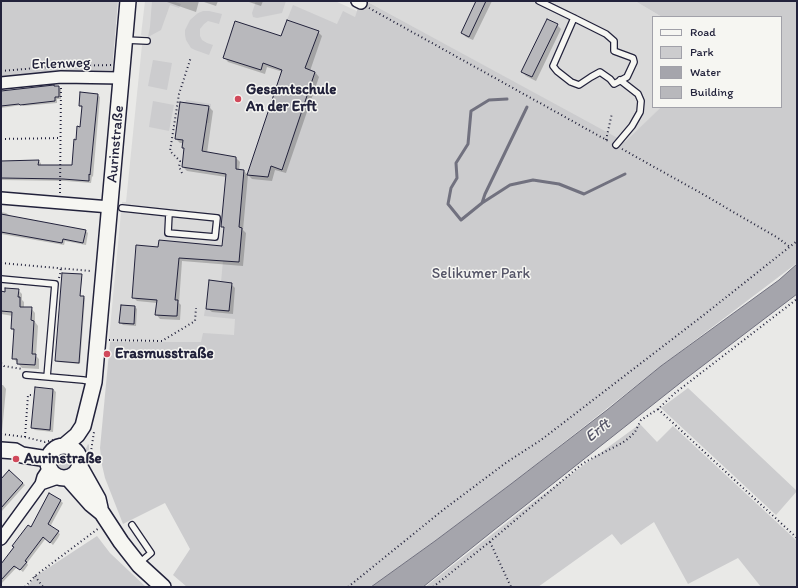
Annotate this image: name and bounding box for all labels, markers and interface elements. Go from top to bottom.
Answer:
legend [652,16,782,108]
text: Road [690,25,716,39]
text: Park [690,45,714,59]
street label: Erlenweg [31,54,91,74]
text: Water [690,65,721,79]
place label: Gesamtschule An der Erft [246,81,336,116]
text: Building [690,85,733,99]
marker: Gesamtschule An der Erft [233,94,243,104]
street label: Aurinstraße [104,104,128,184]
park label: Selikumer Park [432,265,530,283]
place label: Erasmusstraße [115,345,214,363]
marker: Erasmusstraße [102,349,112,359]
water label: Erft [582,415,614,447]
place label: Aurinstraße [24,450,102,468]
marker: Aurinstraße [11,454,21,464]

